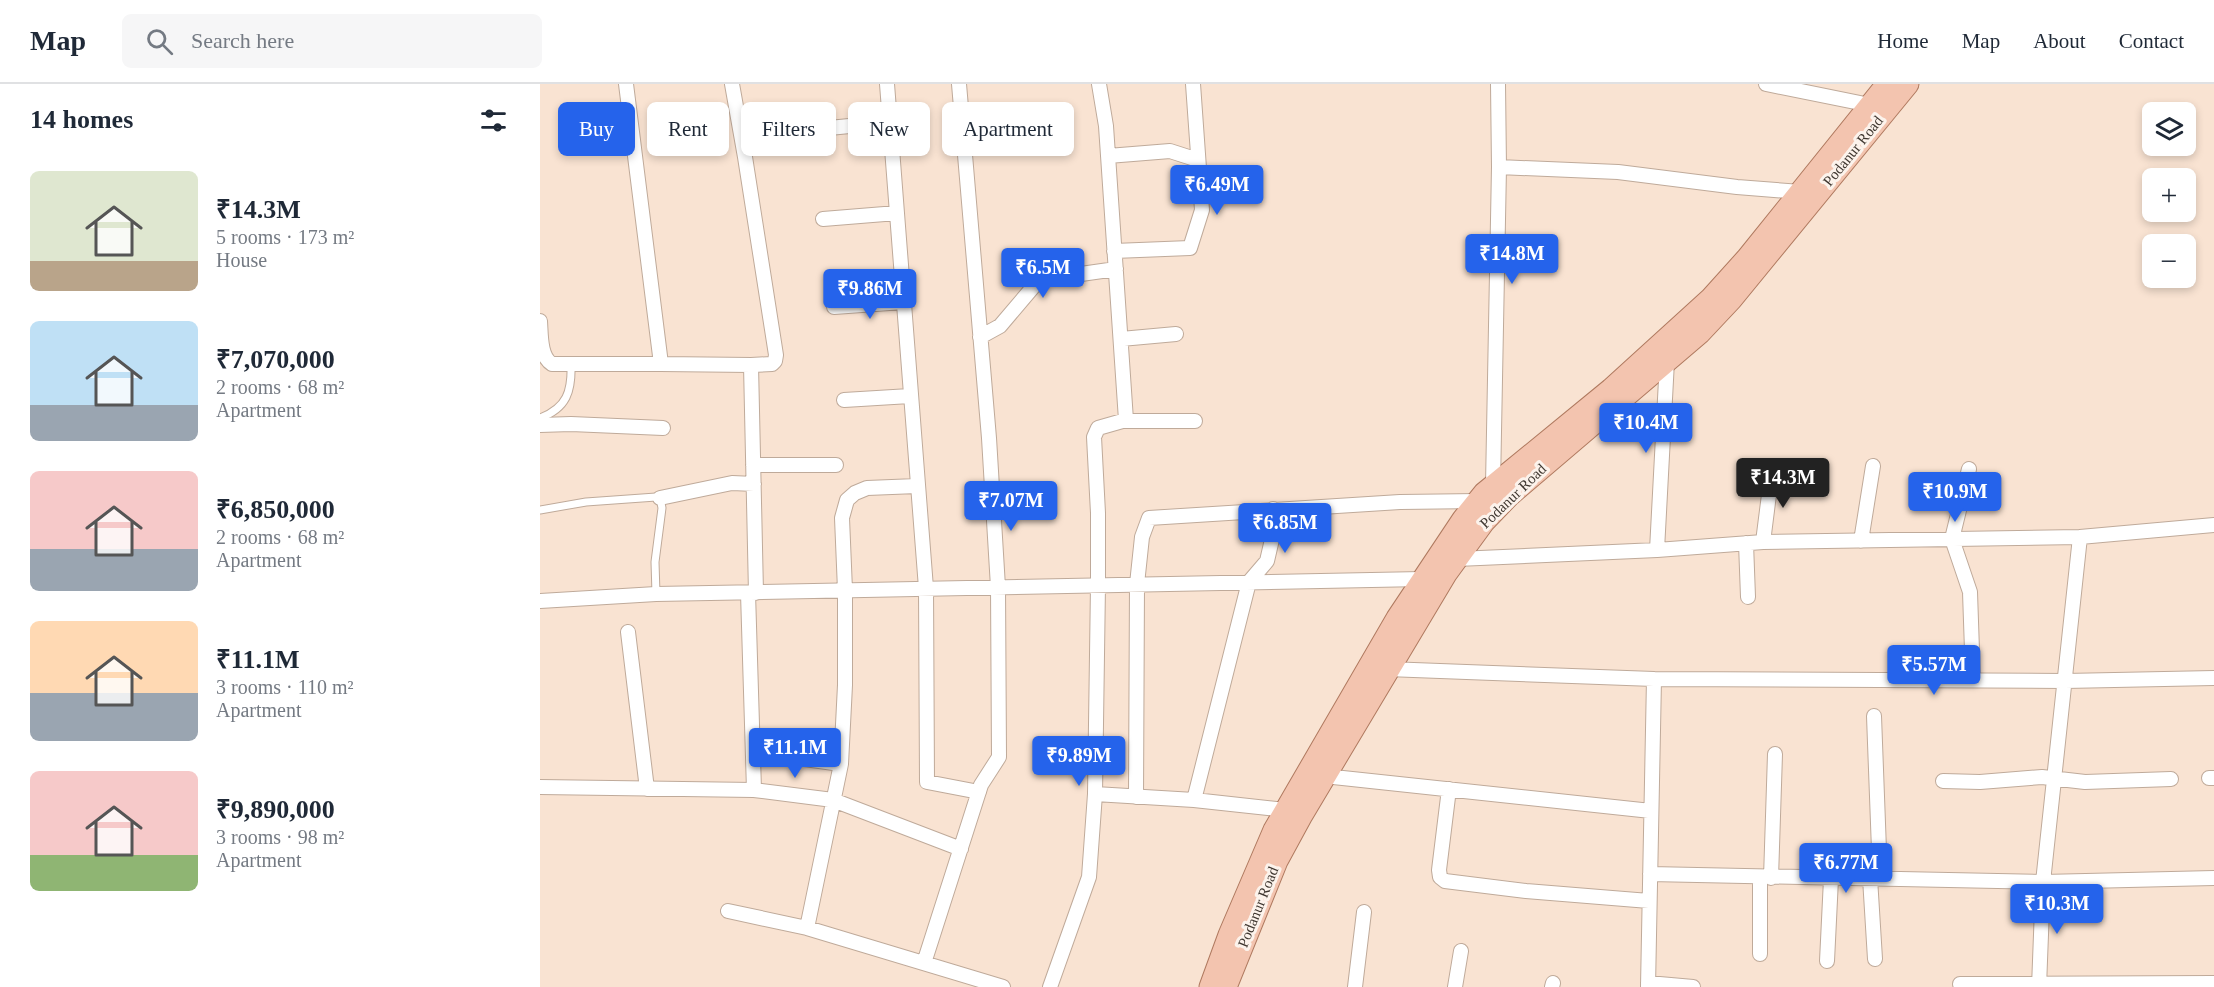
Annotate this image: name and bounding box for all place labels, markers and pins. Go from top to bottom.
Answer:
pin: ₹6.49M [1168,165,1266,216]
pin: ₹14.8M [1463,234,1561,285]
pin: ₹6.5M [1001,248,1085,299]
pin: ₹9.86M [821,269,919,320]
pin: ₹10.4M [1597,403,1695,454]
pin: ₹14.3M [1734,458,1832,509]
pin: ₹10.9M [1906,472,2004,523]
pin: ₹7.07M [962,481,1060,532]
pin: ₹6.85M [1236,503,1334,554]
pin: ₹5.57M [1885,645,1983,696]
pin: ₹11.1M [746,728,844,779]
pin: ₹9.89M [1030,736,1128,787]
pin: ₹6.77M [1797,843,1895,894]
pin: ₹10.3M [2008,884,2106,935]

